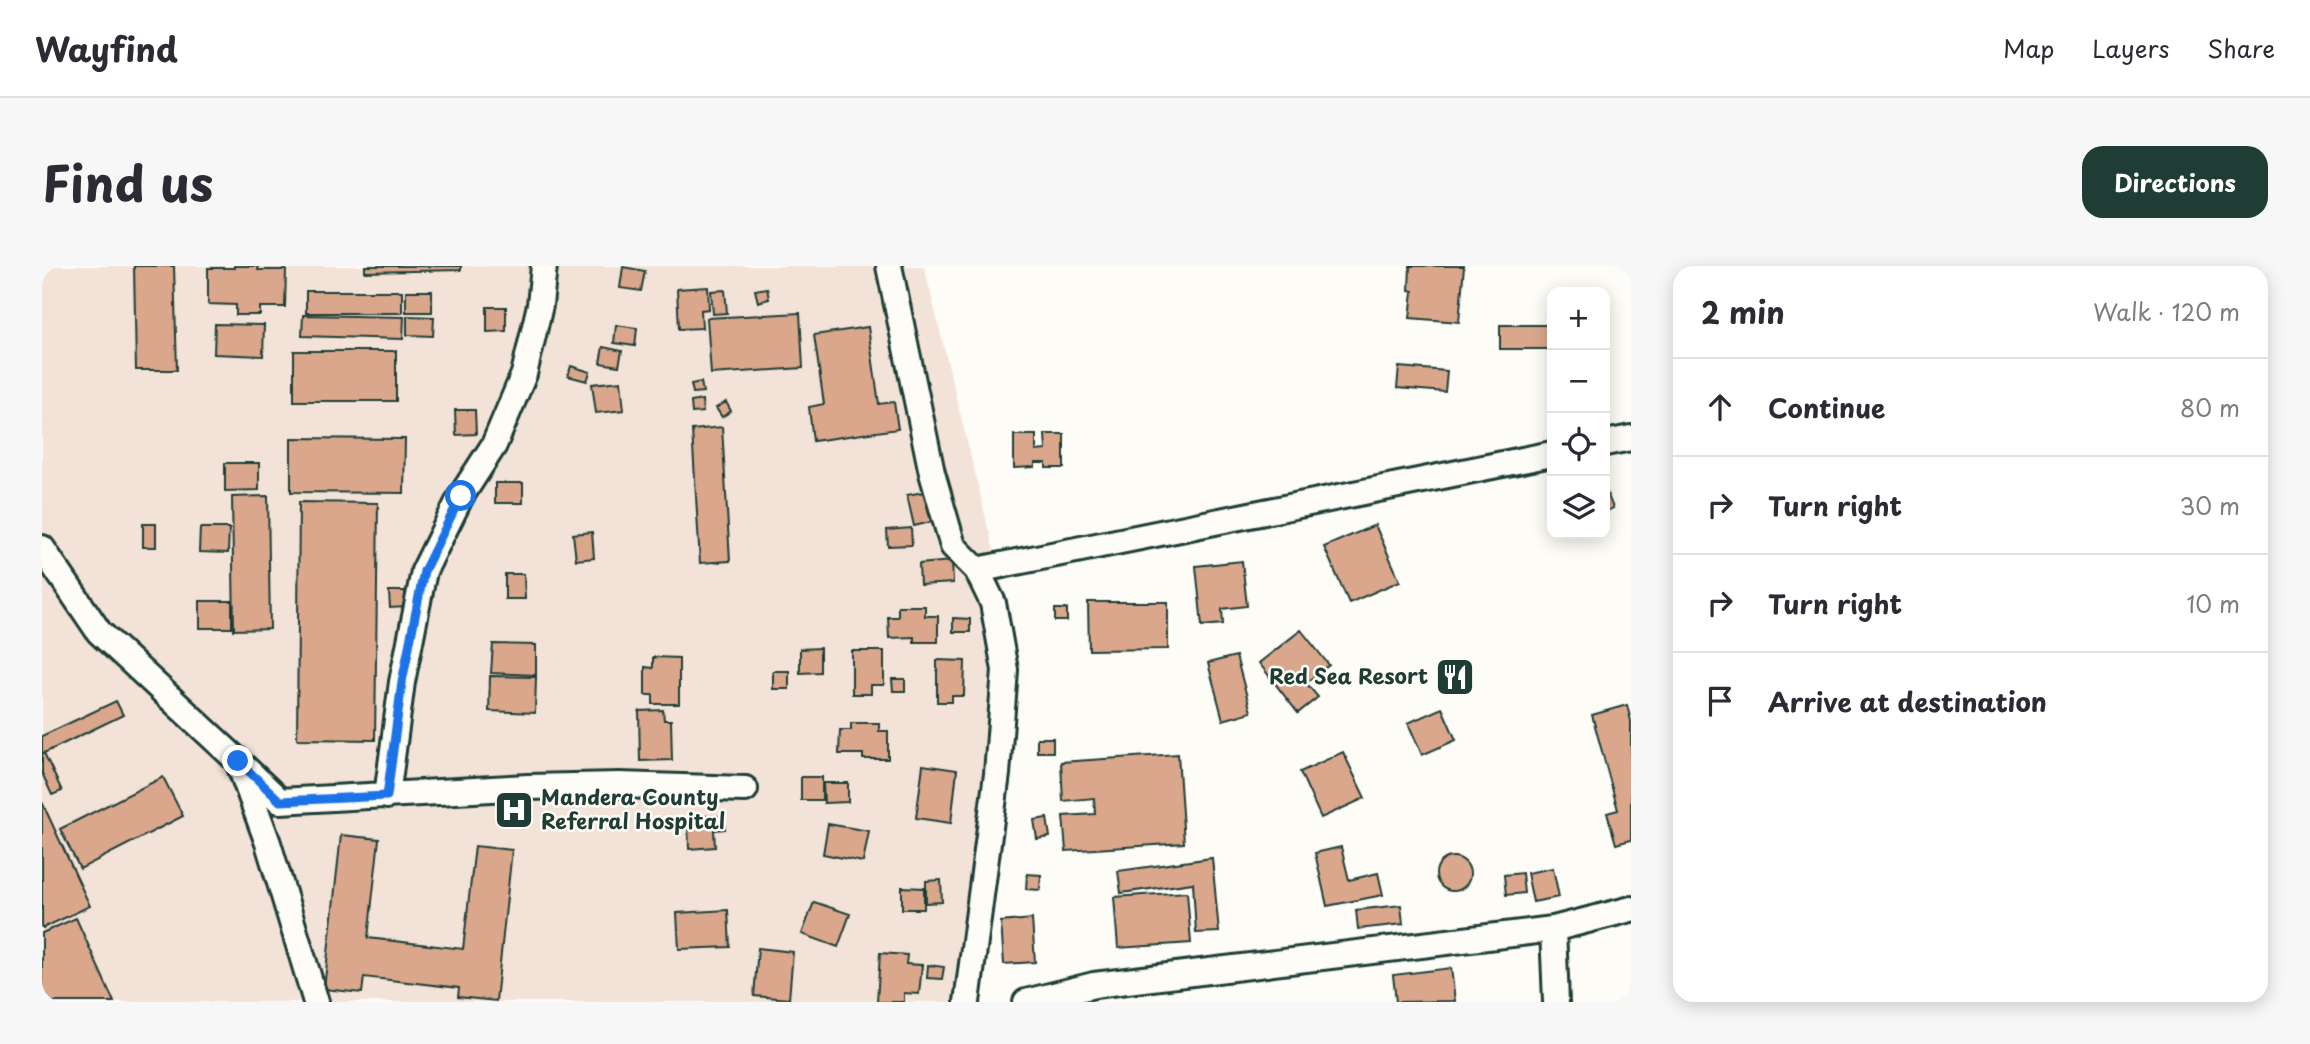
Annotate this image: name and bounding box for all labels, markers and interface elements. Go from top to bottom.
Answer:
text: Wayfind [35,23,178,73]
text: Map [2003,30,2054,66]
text: Layers [2092,30,2169,66]
text: Share [2207,30,2275,66]
text: Find us [42,145,213,219]
button: Directions [2082,146,2268,218]
map controls [1547,287,1610,539]
button: + [1547,287,1610,350]
text: 2 min [1701,289,1785,334]
text: Walk · 120 m [2093,294,2240,329]
button: − [1547,350,1610,413]
icon: ahead [1701,388,1739,426]
text: Continue [1768,388,1885,427]
text: 80 m [2180,390,2240,425]
button: locate [1547,413,1610,476]
button: layers [1547,476,1610,539]
route start [445,480,476,511]
icon: right [1701,486,1739,524]
text: Turn right [1768,486,1902,525]
text: 30 m [2179,488,2240,523]
icon: right [1701,584,1739,622]
text: Turn right [1768,584,1902,623]
text: 10 m [2186,586,2240,621]
restaurant icon: Red Sea Resort [1434,656,1476,698]
place label: Red Sea Resort [1269,659,1428,691]
icon: arrive [1701,682,1739,720]
text: Arrive at destination [1768,682,2047,721]
route end [222,745,253,776]
place label: Mandera County Referral Hospital [541,780,725,836]
hospital icon: Mandera County Referral Hospital [493,789,535,831]

